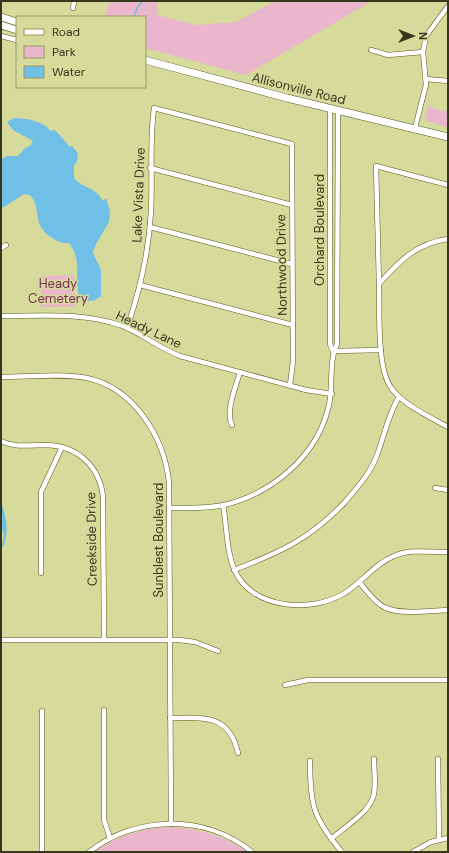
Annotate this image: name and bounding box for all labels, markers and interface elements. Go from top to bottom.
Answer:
legend [16,16,146,88]
north arrow [393,16,433,56]
text: Road [52,24,80,40]
text: N [416,32,430,40]
text: Park [52,44,76,60]
text: Water [52,64,86,80]
street label: Allisonville Road [250,69,348,108]
street label: Lake Vista Drive [128,147,149,243]
street label: Orchard Boulevard [311,174,328,286]
street label: Northwood Drive [272,214,291,316]
park label: Heady Cemetery [28,275,88,307]
street label: Heady Lane [113,307,185,352]
street label: Sunblest Boulevard [150,483,167,598]
street label: Creekside Drive [82,492,101,586]

